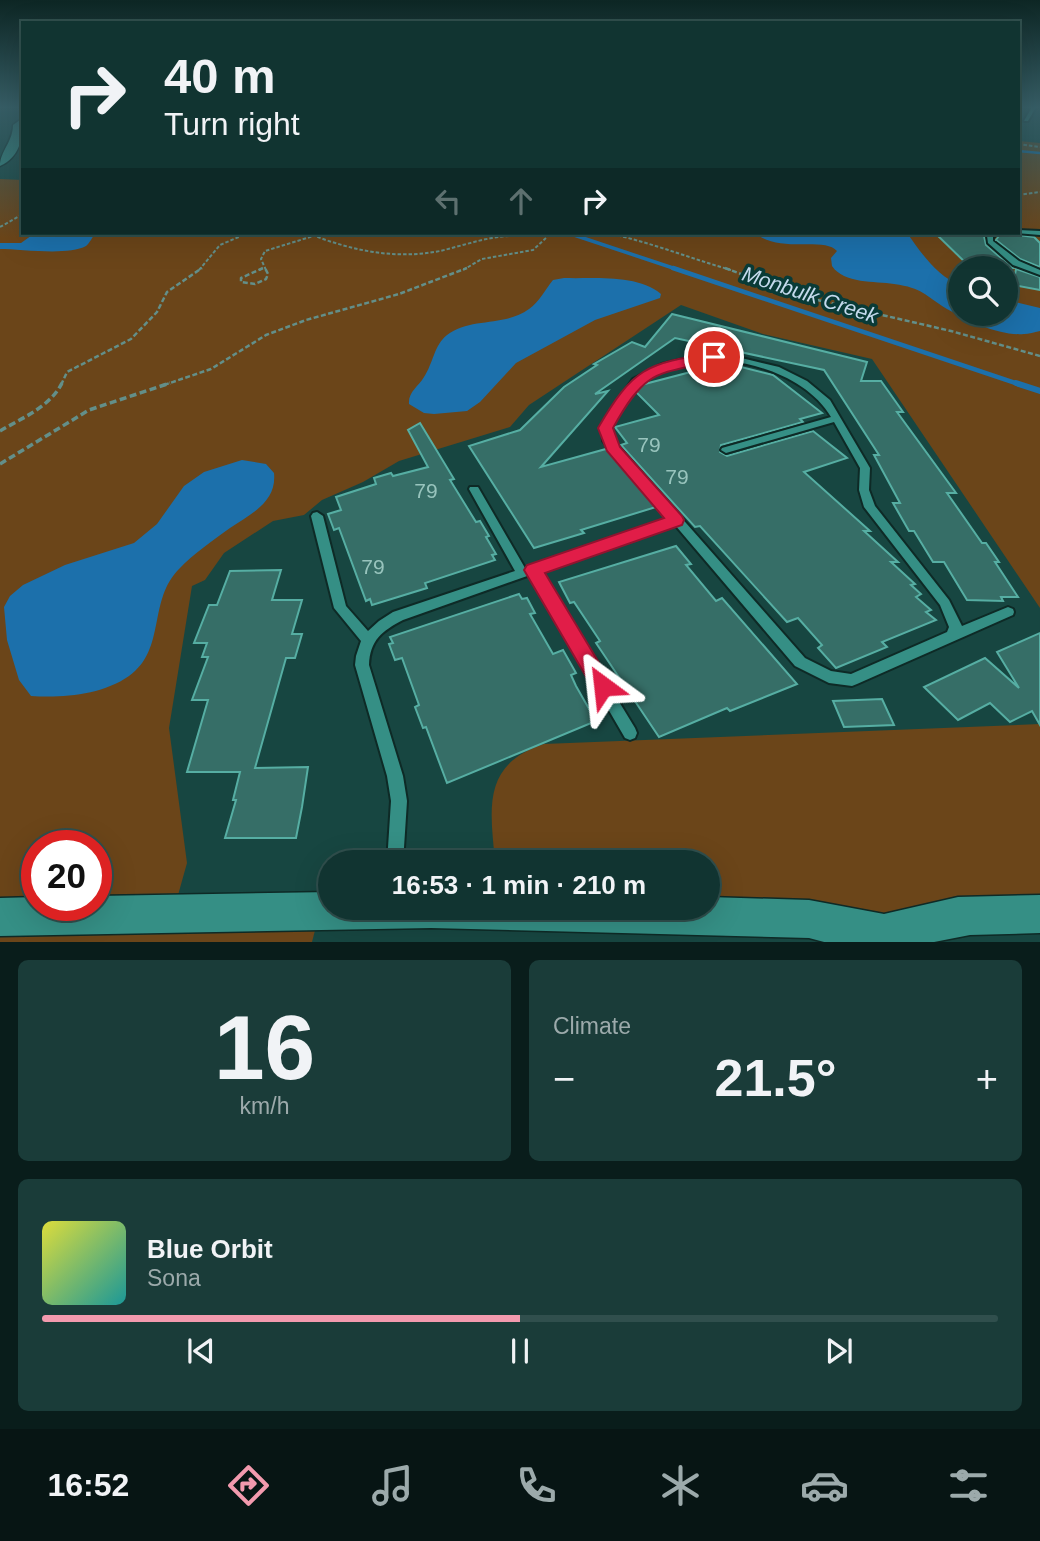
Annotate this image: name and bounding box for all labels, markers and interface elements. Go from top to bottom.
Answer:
icon: right [49,49,140,140]
text: 40 m [164,49,276,103]
text: Turn right [164,106,300,142]
icon: left [429,182,467,220]
icon: ahead [502,182,540,220]
icon: right [575,182,613,220]
map controls [948,256,1018,326]
button: search [948,256,1018,326]
water label: Monbulk Creek [739,262,882,328]
pin [684,327,744,387]
icon: arrive [695,338,733,376]
house number: 79 [637,433,661,456]
house number: 79 [665,465,689,488]
house number: 79 [414,479,438,502]
house number: 79 [361,555,385,578]
position arrow [566,649,640,723]
speed limit sign: 20 [21,830,112,921]
text: 16:53 · 1 min · 210 m [392,870,646,900]
text: 16 [214,997,315,1098]
text: Climate [553,1013,631,1039]
text: 21.5° [714,1049,837,1107]
text: − [553,1058,575,1100]
text: + [976,1058,998,1100]
text: km/h [240,1093,289,1119]
text: Blue Orbit [147,1234,273,1264]
text: Sona [147,1265,201,1291]
icon: previous [182,1332,220,1370]
icon: pause [501,1332,539,1370]
icon: next [820,1332,858,1370]
icon: directions [224,1461,273,1510]
icon: music [368,1461,417,1510]
icon: phone [512,1461,561,1510]
icon: climate [656,1461,705,1510]
icon: car [800,1461,849,1510]
icon: filters [944,1461,993,1510]
text: 16:52 [47,1467,129,1503]

